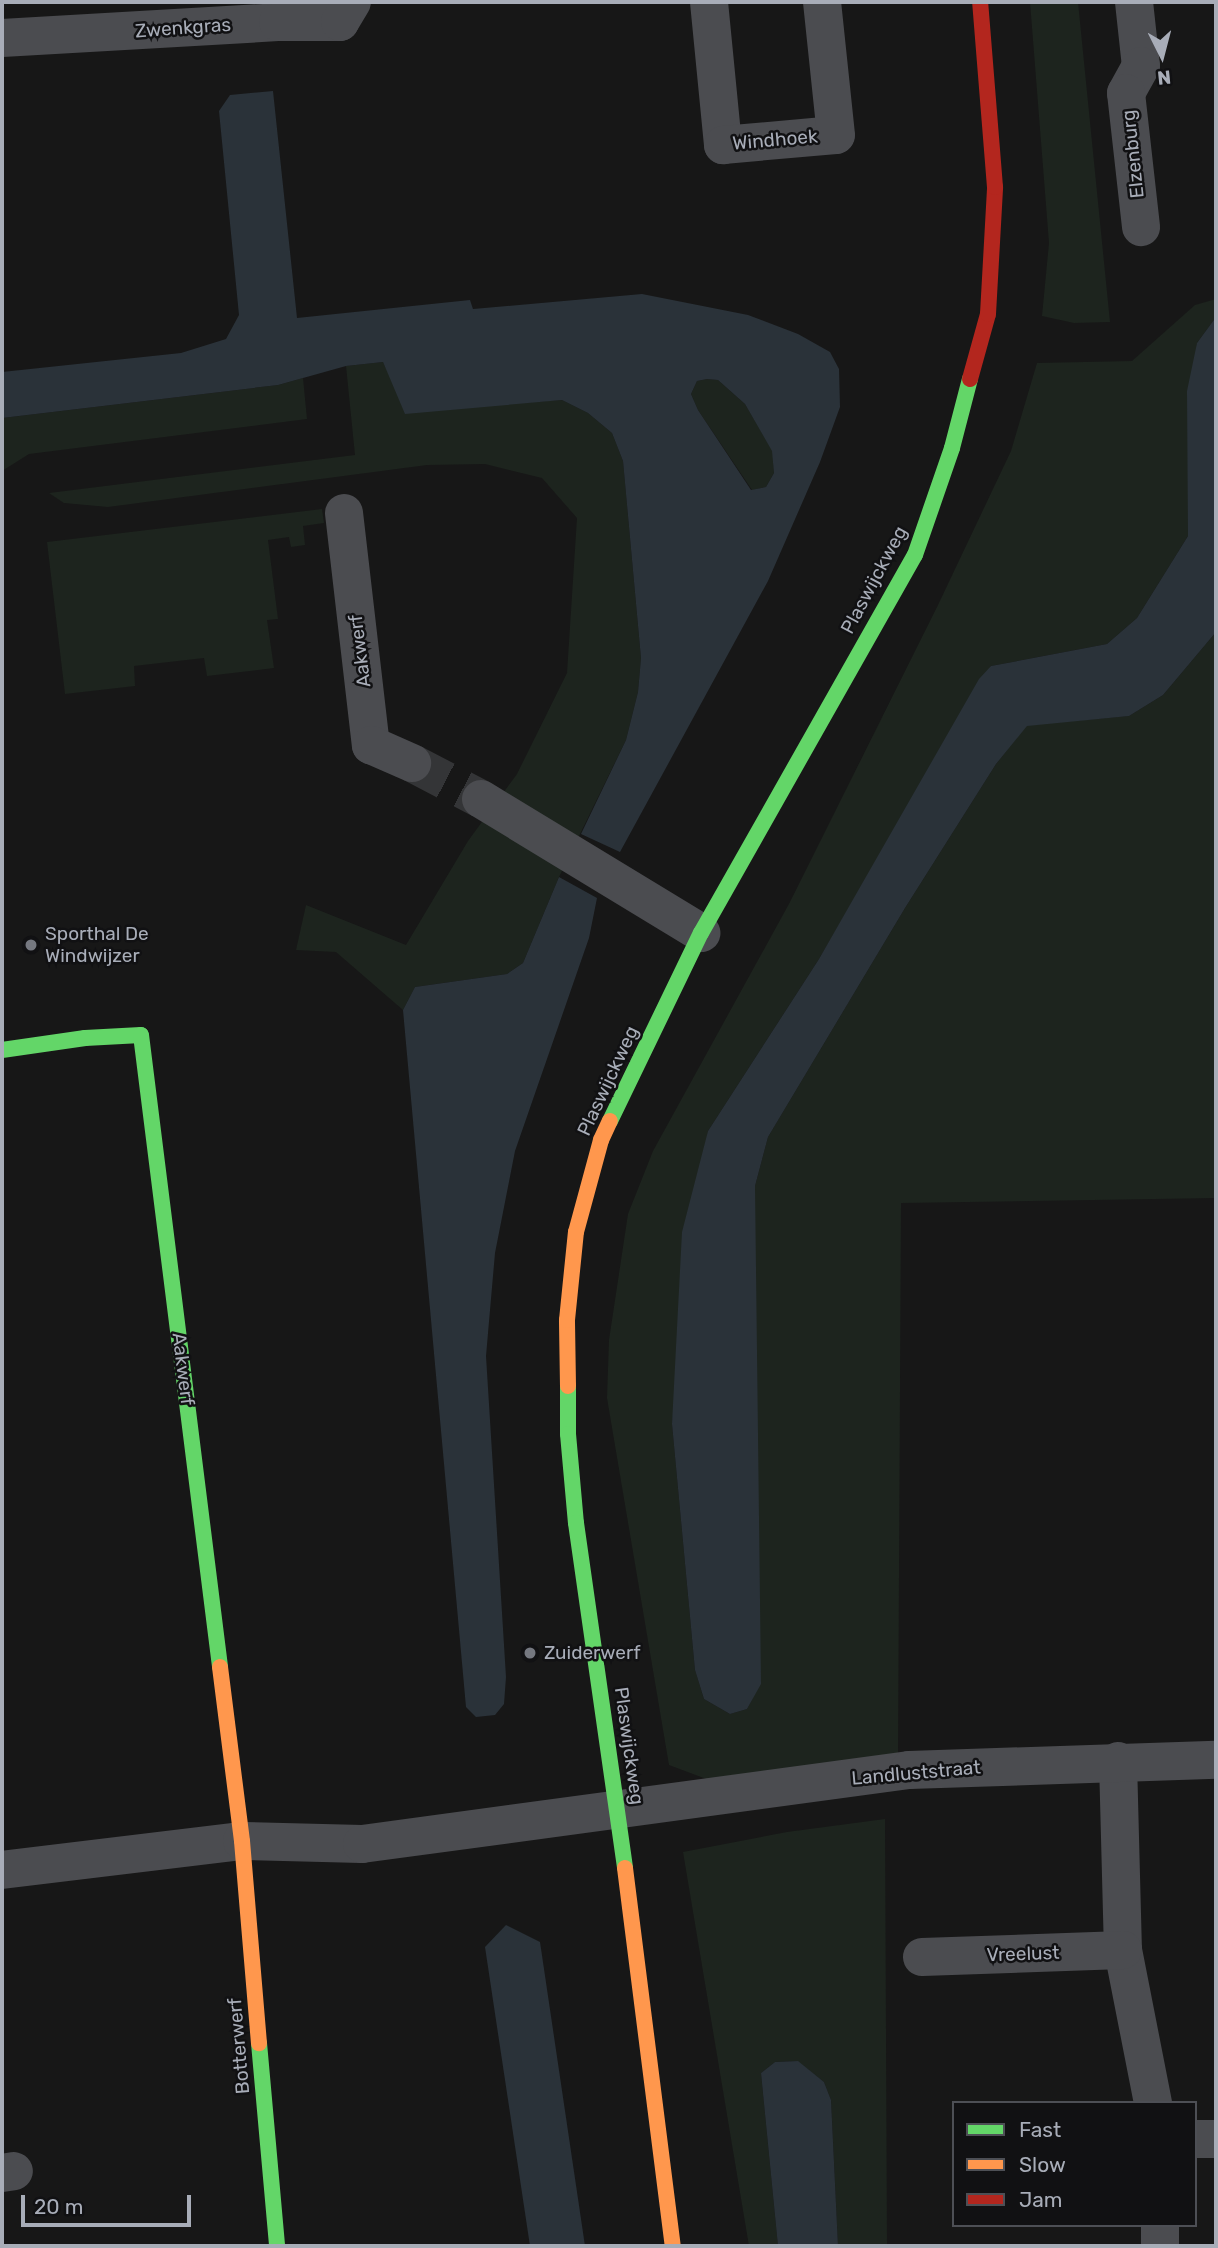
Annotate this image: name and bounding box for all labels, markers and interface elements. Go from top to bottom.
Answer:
street label: Zwenkgras [134,13,232,43]
north arrow [1127,21,1197,91]
text: N [1156,65,1172,90]
street label: Elzenburg [1117,109,1149,199]
street label: Windhoek [731,125,819,155]
street label: Plaswijckweg [836,522,912,638]
street label: Aakwerf [344,613,376,689]
place label: Sporthal De Windwijzer [45,923,149,967]
marker: Sporthal De Windwijzer [23,937,39,953]
street label: Plaswijckweg [573,1022,643,1140]
street label: Aakwerf [167,1331,199,1407]
place label: Zuiderwerf [544,1642,640,1664]
marker: Zuiderwerf [522,1645,538,1661]
street label: Plaswijckweg [609,1686,649,1806]
street label: Landluststraat [850,1756,982,1790]
street label: Vreelust [986,1941,1060,1967]
street label: Botterwerf [223,1997,255,2095]
legend [952,2101,1197,2227]
text: Fast [1019,2117,1061,2142]
text: Slow [1019,2152,1066,2177]
scale bar [24,2182,194,2226]
text: Jam [1019,2187,1063,2212]
text: 20 m [34,2194,83,2219]

